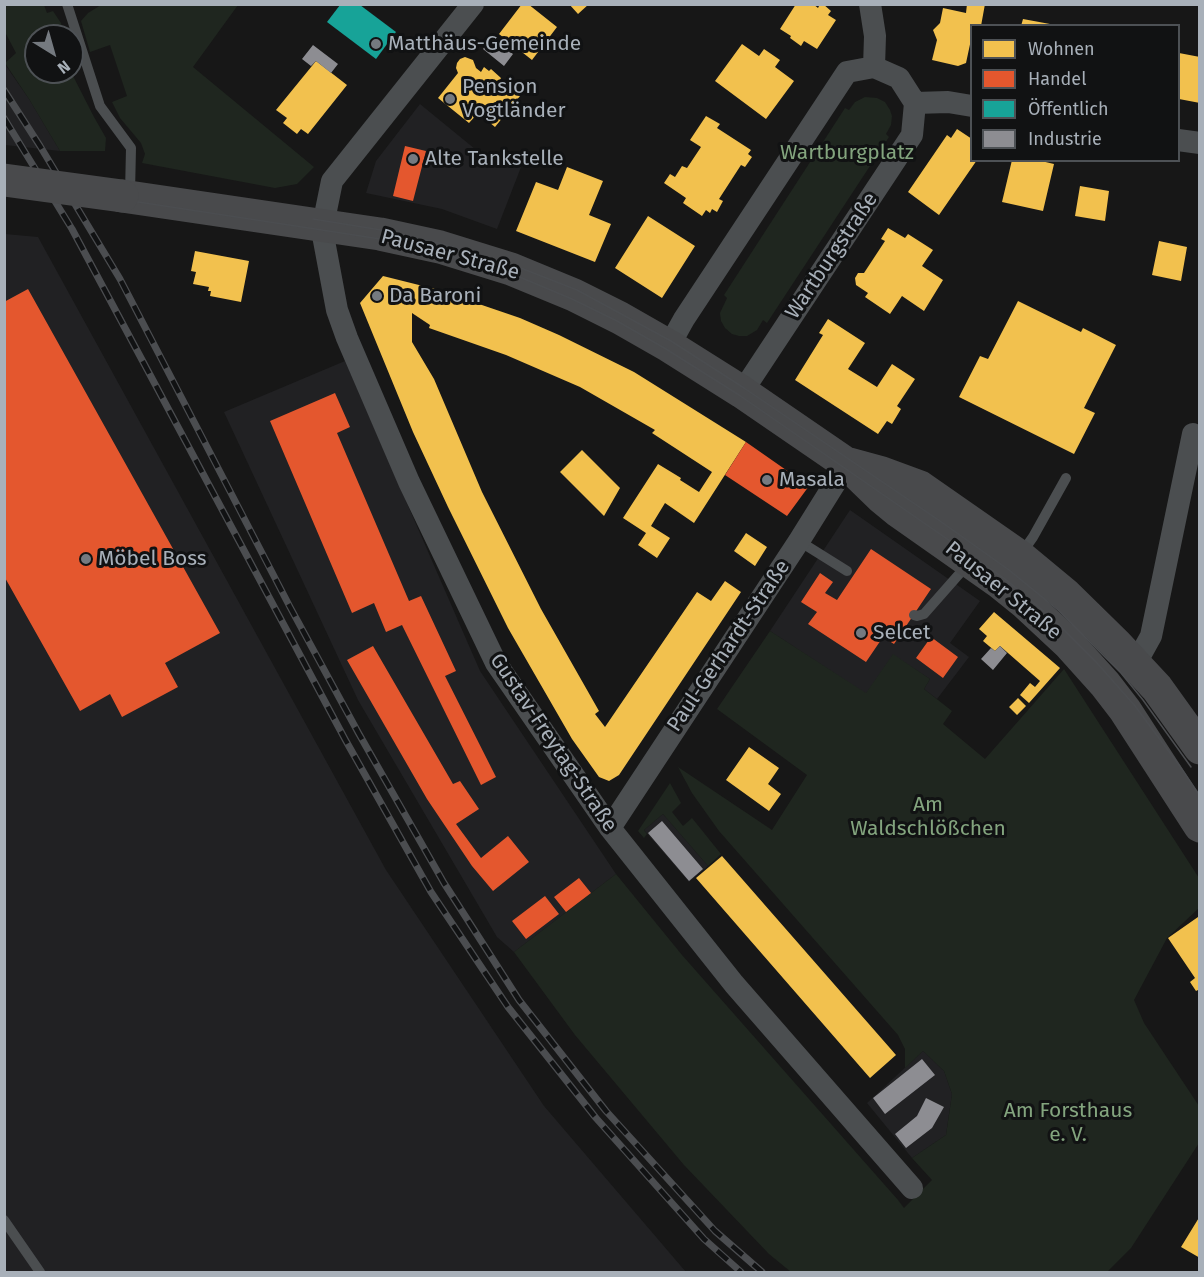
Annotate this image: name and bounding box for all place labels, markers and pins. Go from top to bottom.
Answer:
place label: Matthäus-Gemeinde [388,31,581,57]
marker: Matthäus-Gemeinde [369,37,383,51]
place label: Pension Vogtländer [462,74,566,124]
marker: Pension Vogtländer [443,92,457,106]
place label: Alte Tankstelle [425,146,564,172]
marker: Alte Tankstelle [406,152,420,166]
place label: Da Baroni [389,283,481,309]
marker: Da Baroni [370,289,384,303]
place label: Masala [779,467,845,493]
marker: Masala [760,473,774,487]
place label: Möbel Boss [98,546,207,572]
marker: Möbel Boss [79,552,93,566]
place label: Selcet [873,620,931,646]
marker: Selcet [854,626,868,640]

